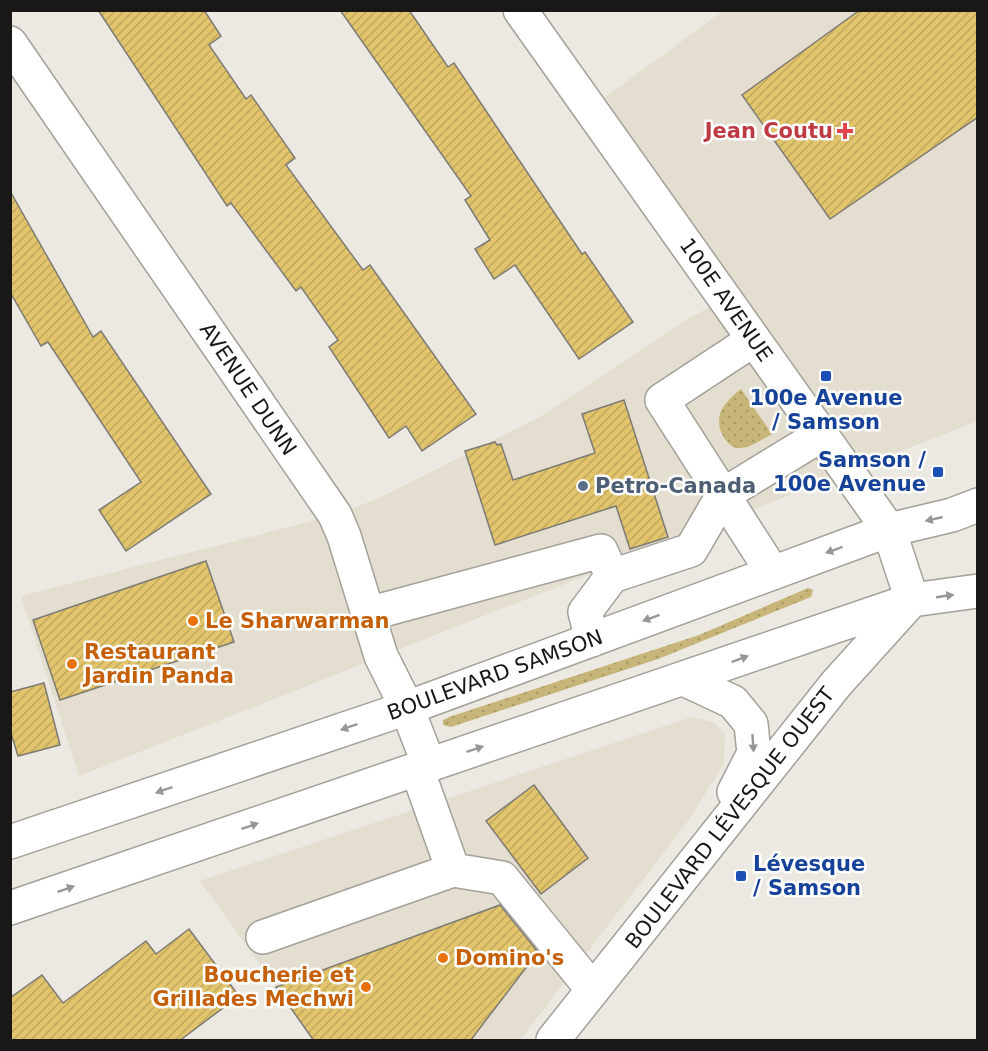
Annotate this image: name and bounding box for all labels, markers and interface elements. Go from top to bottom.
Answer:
place label: Jean Coutu [703,119,833,143]
marker: Jean Coutu [838,124,852,138]
street label: 100E AVENUE [675,234,777,366]
street label: AVENUE DUNN [195,318,301,460]
marker: 100e Avenue / Samson [819,369,833,383]
place label: 100e Avenue / Samson [750,386,902,434]
place label: Samson / 100e Avenue [773,448,926,496]
marker: Samson / 100e Avenue [931,465,945,479]
place label: Petro-Canada [595,474,756,498]
marker: Petro-Canada [576,479,590,493]
one-way arrow [924,515,943,525]
one-way arrow [824,546,842,556]
one-way arrow [935,591,954,600]
place label: Le Sharwarman [205,609,389,633]
one-way arrow [642,613,660,623]
marker: Le Sharwarman [186,614,200,628]
street label: BOULEVARD SAMSON [384,625,606,725]
place label: Restaurant Jardin Panda [82,640,234,688]
one-way arrow [732,654,750,664]
marker: Restaurant Jardin Panda [65,657,79,671]
street label: BOULEVARD LÉVESQUE OUEST [620,682,840,953]
one-way arrow [340,723,358,733]
one-way arrow [748,734,758,753]
one-way arrow [466,744,484,754]
one-way arrow [155,785,173,795]
one-way arrow [241,820,259,830]
place label: Lévesque / Samson [753,852,865,900]
marker: Lévesque / Samson [734,869,748,883]
one-way arrow [57,884,75,894]
place label: Domino's [455,946,564,970]
marker: Domino's [436,951,450,965]
place label: Boucherie et Grillades Mechwi [152,963,354,1011]
marker: Boucherie et Grillades Mechwi [359,980,373,994]

